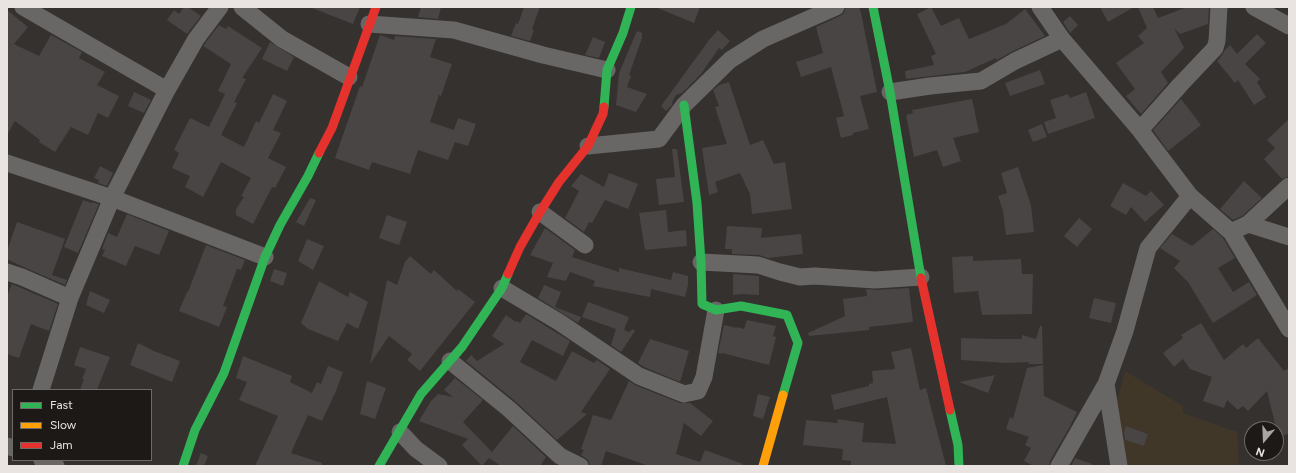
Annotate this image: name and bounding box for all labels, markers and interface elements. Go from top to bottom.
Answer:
legend [12,389,152,461]
text: Fast [50,398,73,412]
text: Slow [50,418,76,432]
north arrow [1244,421,1284,461]
text: Jam [50,438,73,452]
text: N [1254,444,1266,459]

